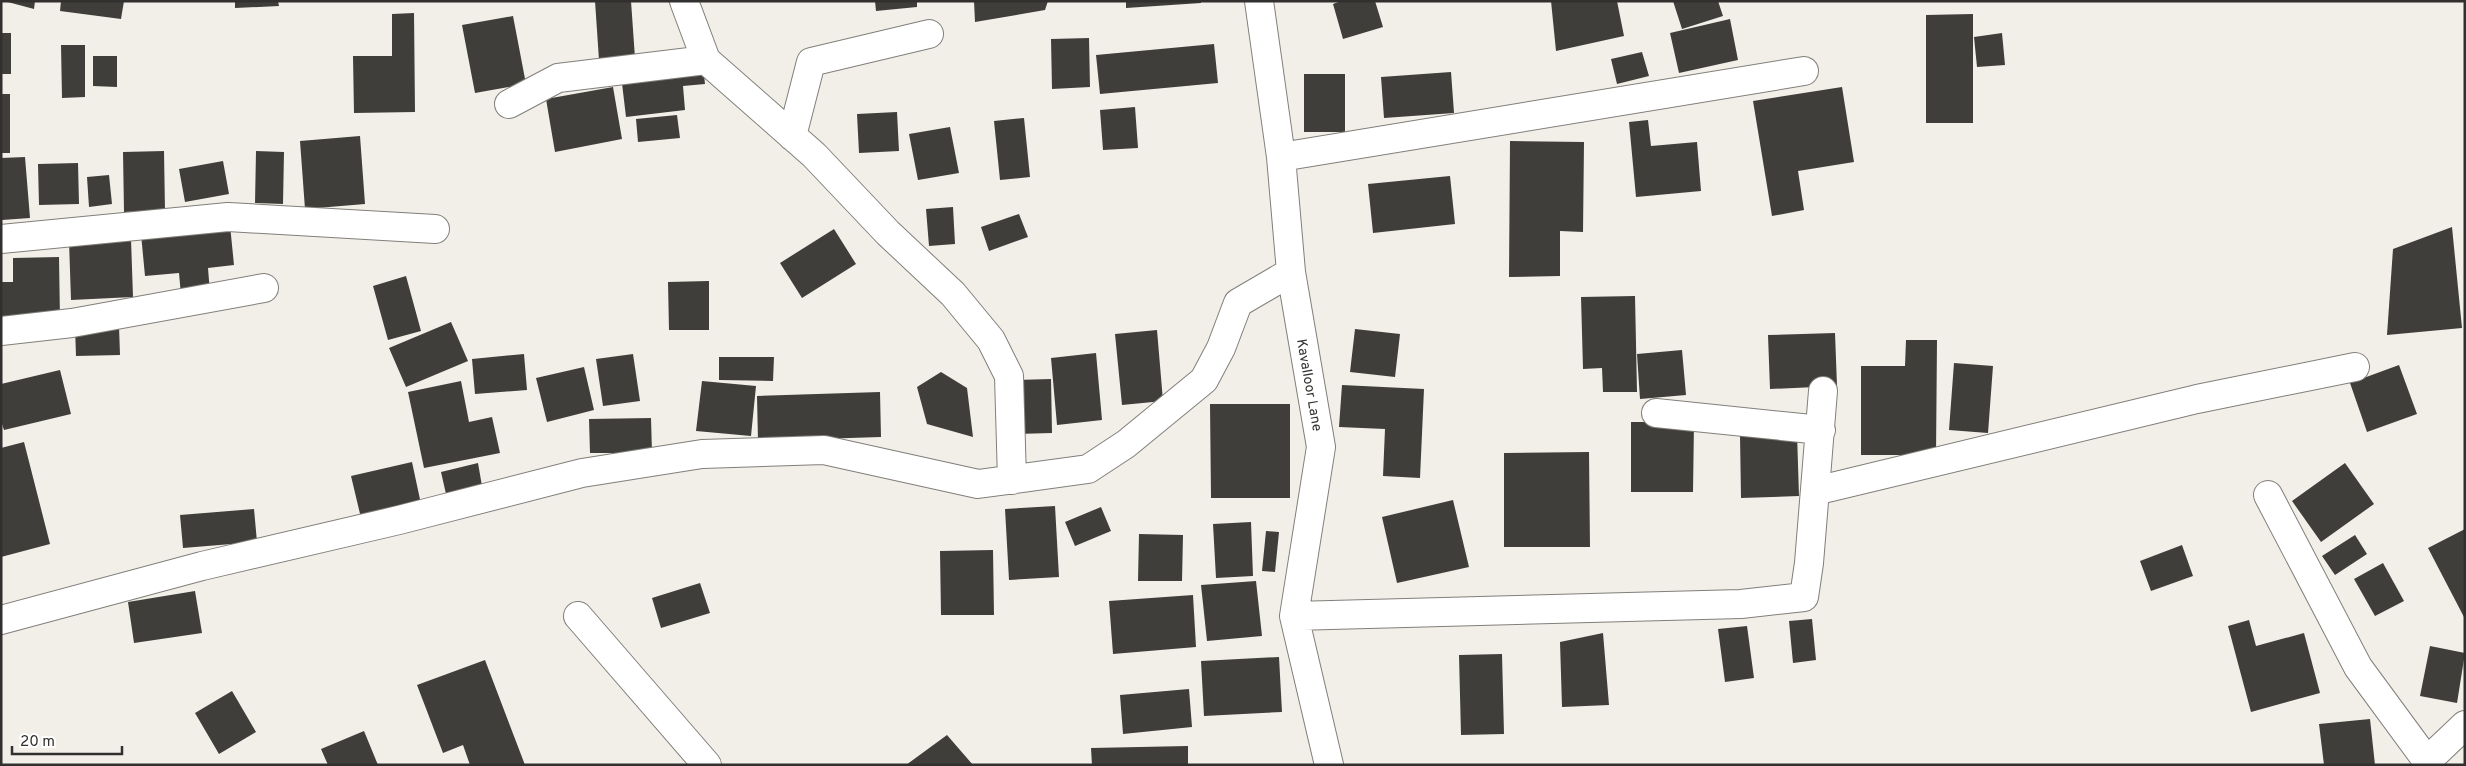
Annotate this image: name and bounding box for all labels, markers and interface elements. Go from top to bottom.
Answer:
street label: Kavalloor Lane [1292,338,1325,433]
scale bar [12,724,122,756]
text: 20 m [20,733,55,752]

